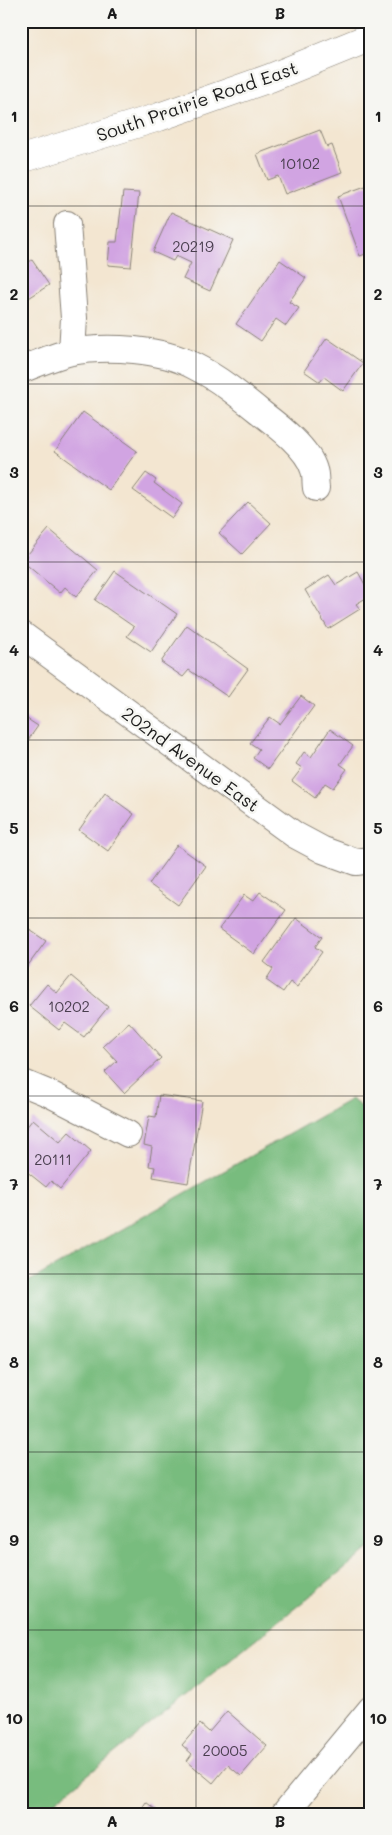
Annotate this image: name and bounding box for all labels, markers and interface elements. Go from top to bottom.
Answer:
text: A [106,2,118,23]
text: B [275,2,285,23]
street label: South Prairie Road East [93,55,301,147]
text: 1 [10,105,18,126]
text: 1 [374,105,382,126]
house number: 10102 [280,153,320,173]
house number: 20219 [172,236,214,256]
text: 2 [10,283,19,304]
text: 2 [374,283,383,304]
text: 3 [9,461,19,482]
text: 3 [373,461,383,482]
text: 4 [9,639,19,660]
text: 4 [373,639,383,660]
street label: 202nd Avenue East [117,701,265,817]
text: 5 [9,817,19,838]
text: 5 [373,817,383,838]
text: 6 [9,995,19,1016]
text: 6 [373,995,383,1016]
house number: 10202 [48,996,90,1016]
house number: 20111 [34,1149,72,1169]
text: 7 [10,1173,19,1194]
text: 7 [374,1173,383,1194]
text: 8 [9,1351,19,1372]
text: 8 [373,1351,383,1372]
text: 9 [9,1529,19,1550]
text: 9 [373,1529,383,1550]
text: 10 [5,1707,23,1728]
text: 10 [369,1707,387,1728]
house number: 20005 [203,1740,247,1760]
text: A [106,1810,118,1831]
text: B [275,1810,285,1831]

